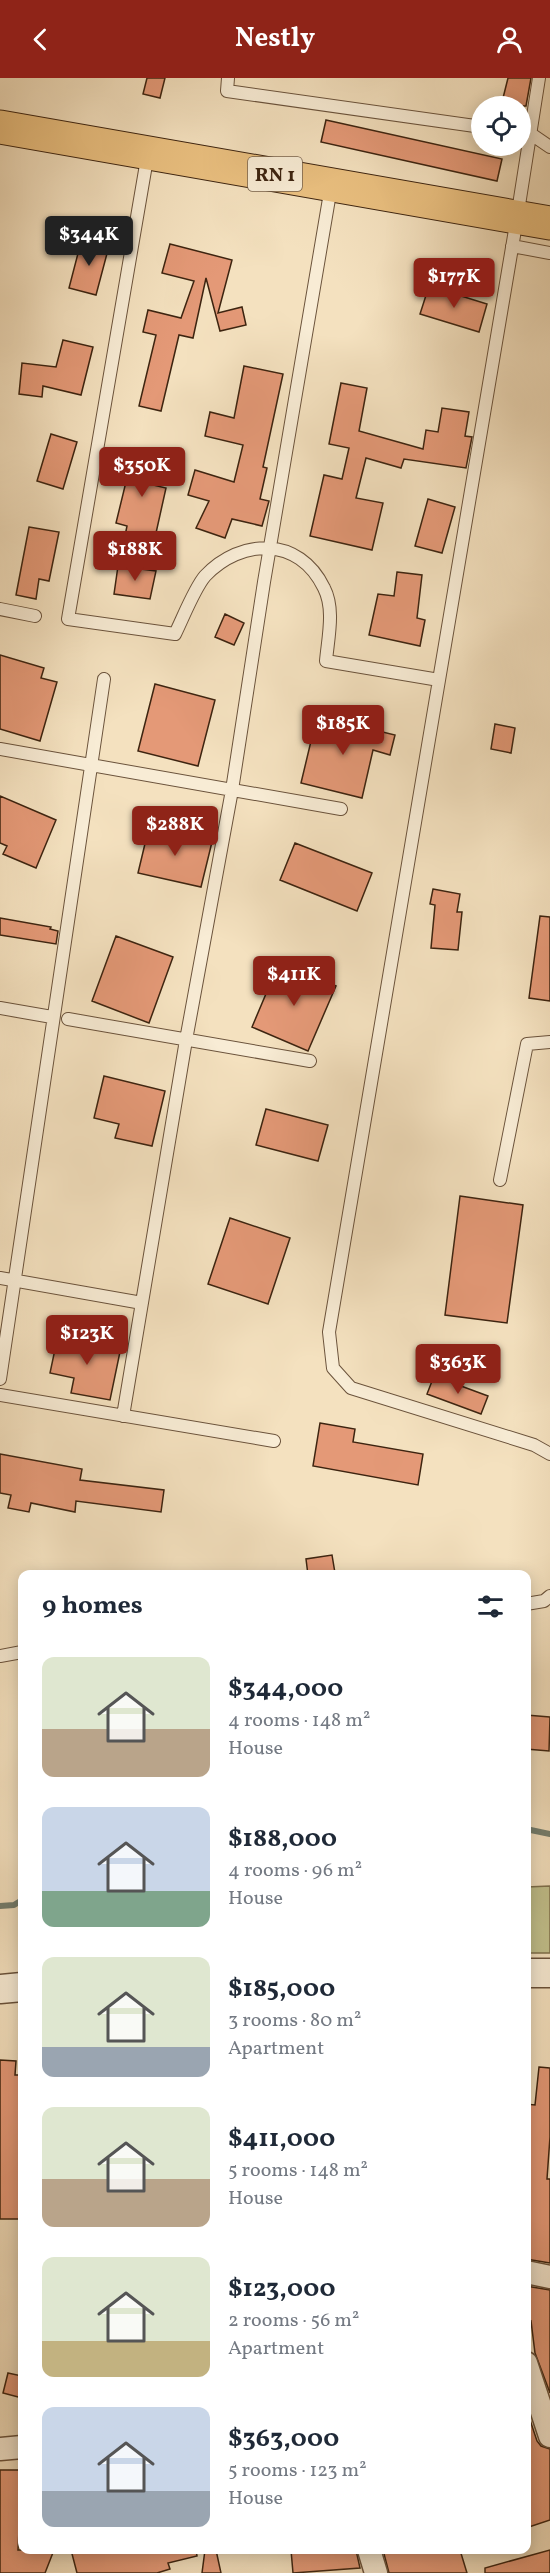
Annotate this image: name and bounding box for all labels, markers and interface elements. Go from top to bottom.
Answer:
text: Nestly [235,20,315,58]
icon: back [24,23,57,56]
icon: person [493,23,526,56]
map controls [471,96,531,156]
button: locate [471,96,531,156]
road number: RN 1 [248,157,302,191]
pin: $344K [47,216,131,267]
text: $344K [59,221,119,249]
pin: $177K [412,258,496,309]
text: $177K [428,263,480,291]
pin: $350K [100,447,184,498]
text: $350K [113,452,171,480]
pin: $188K [93,531,177,582]
text: $188K [107,536,163,564]
pin: $185K [301,705,385,756]
text: $185K [316,710,370,738]
pin: $288K [133,806,217,857]
text: $288K [146,811,204,839]
pin: $411K [252,956,336,1007]
text: $411K [267,961,321,989]
pin: $123K [45,1315,129,1366]
text: $123K [60,1320,114,1348]
pin: $363K [416,1344,500,1395]
text: $363K [430,1349,486,1377]
text: 9 homes [42,1588,143,1624]
icon: filters [474,1590,507,1623]
text: $344,000 [228,1671,343,1707]
icon: home [90,1681,162,1753]
text: 4 rooms · 148 m² [228,1707,370,1735]
text: House [228,1735,283,1763]
text: $188,000 [228,1821,337,1857]
icon: home [90,1831,162,1903]
text: 4 rooms · 96 m² [228,1857,362,1885]
text: House [228,1885,283,1913]
text: $185,000 [228,1971,335,2007]
icon: home [90,1981,162,2053]
text: 3 rooms · 80 m² [228,2007,361,2035]
text: Apartment [228,2035,324,2063]
text: $411,000 [228,2121,335,2157]
icon: home [90,2131,162,2203]
text: 5 rooms · 148 m² [228,2157,368,2185]
text: House [228,2185,283,2213]
text: $123,000 [228,2271,335,2307]
icon: home [90,2281,162,2353]
text: 2 rooms · 56 m² [228,2307,359,2335]
text: Apartment [228,2335,324,2363]
text: $363,000 [228,2421,339,2457]
icon: home [90,2431,162,2503]
text: 5 rooms · 123 m² [228,2457,367,2485]
text: House [228,2485,283,2513]

